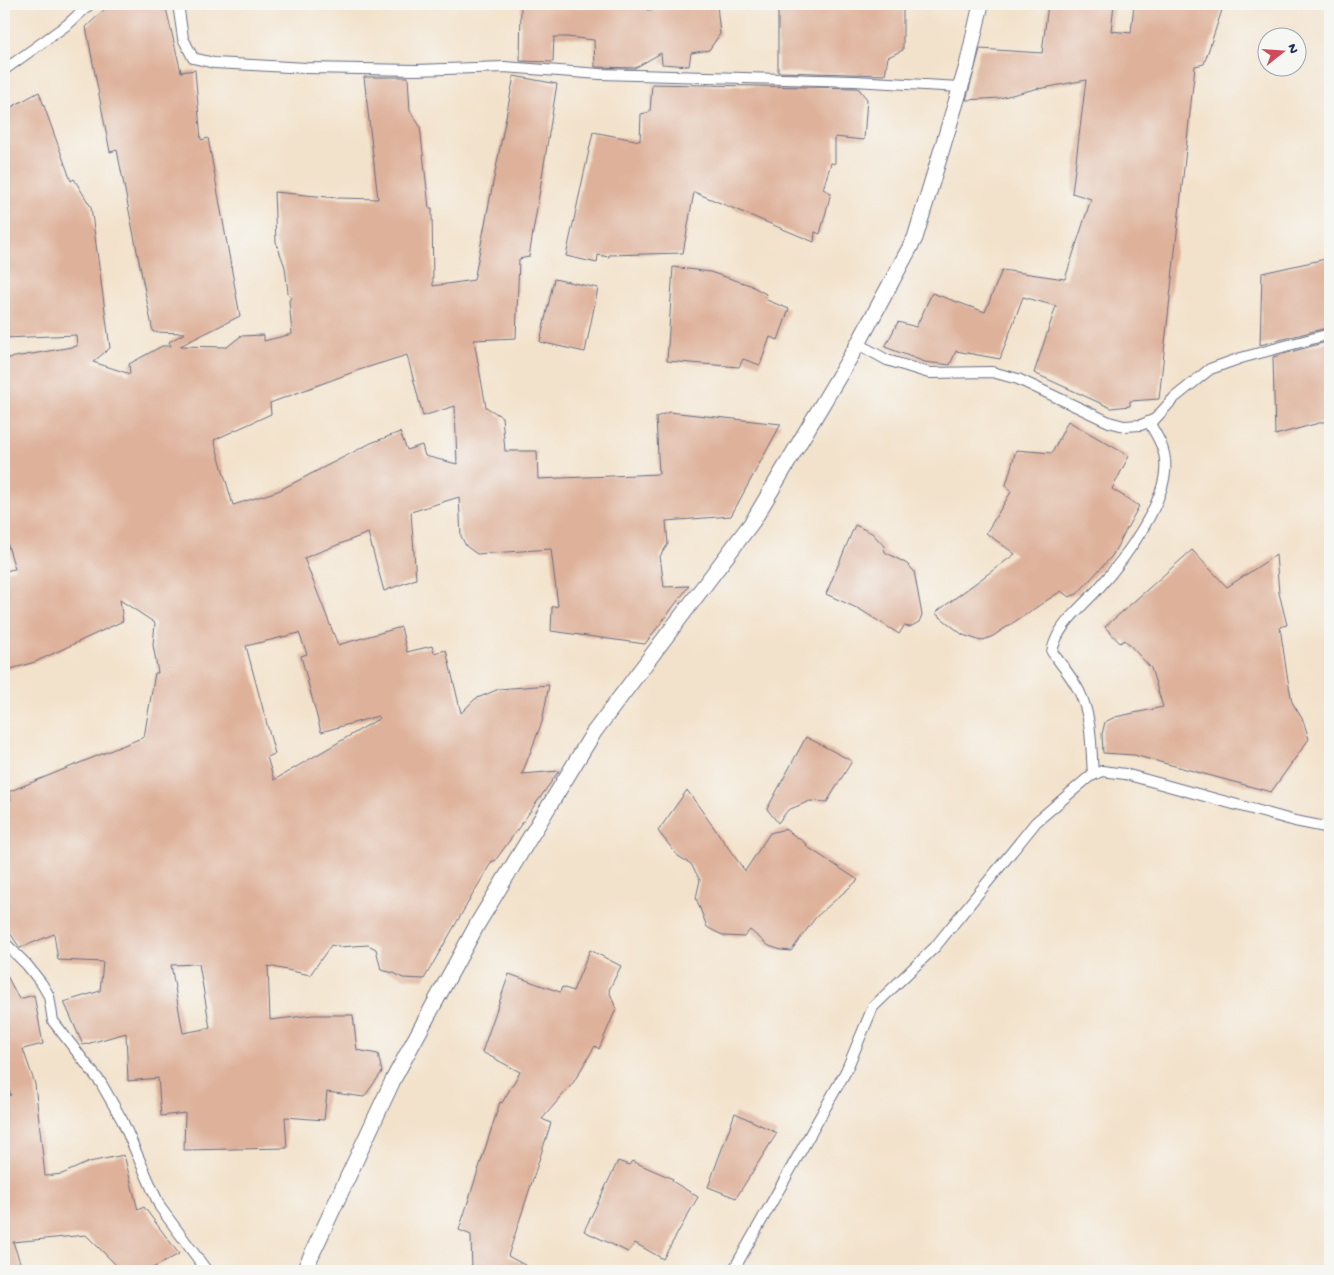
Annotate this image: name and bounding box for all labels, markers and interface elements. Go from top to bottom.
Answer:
north arrow [1256,28,1306,78]
text: N [1283,42,1302,56]

